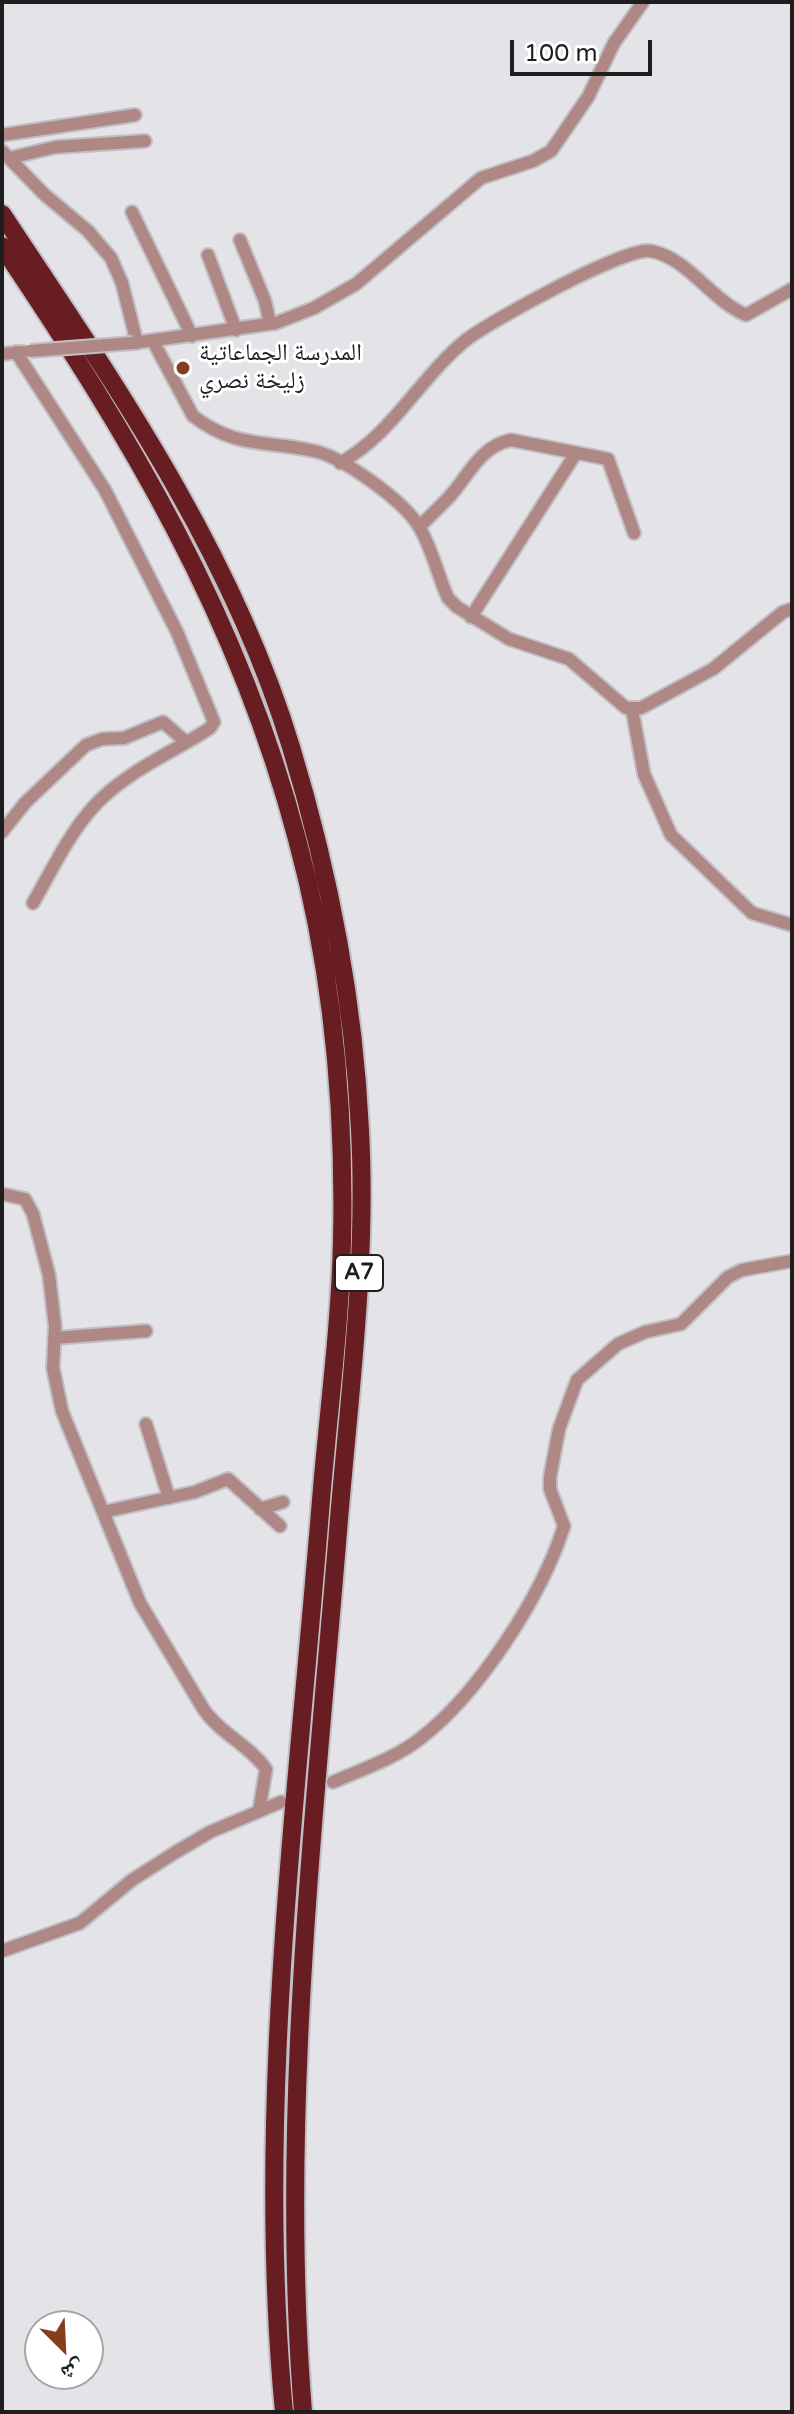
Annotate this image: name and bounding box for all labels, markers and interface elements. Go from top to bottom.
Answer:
scale bar [514,24,656,74]
text: 100 m [524,39,598,68]
place label: المدرسة الجماعاتية زليخة نصري [199,340,362,396]
marker: المدرسة الجماعاتية زليخة نصري [174,359,192,377]
road number: A7 [335,1255,383,1291]
north arrow [24,2310,104,2390]
text: ش [57,2353,89,2387]

